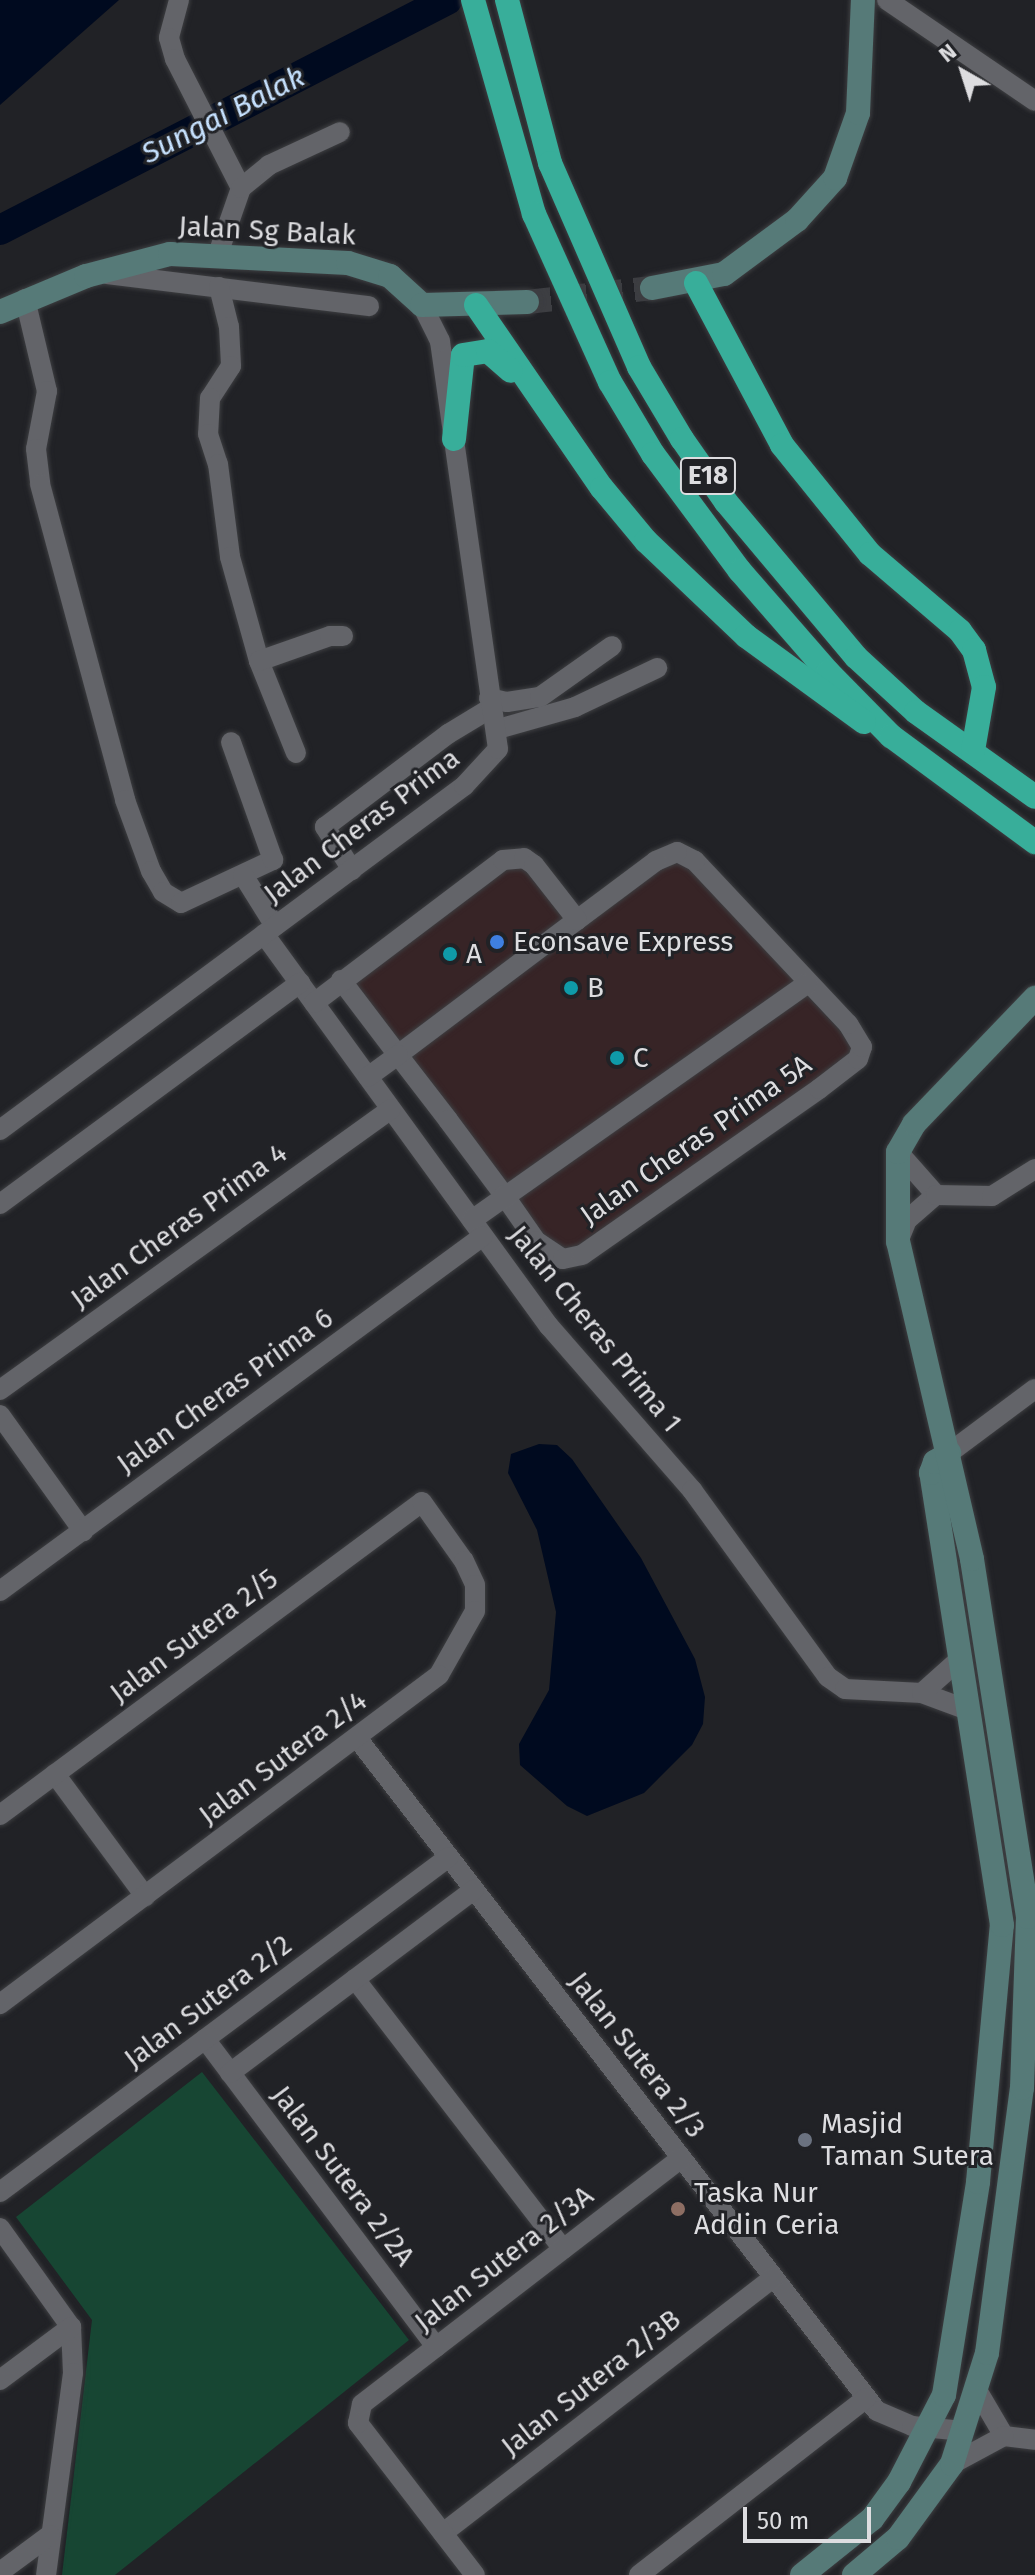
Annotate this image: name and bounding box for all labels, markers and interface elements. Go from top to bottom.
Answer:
north arrow [923,32,1003,112]
text: N [933,38,962,68]
water label: Sungai Balak [135,58,311,172]
street label: Jalan Sg Balak [178,210,356,252]
road number: E18 [678,454,738,498]
street label: Jalan Cheras Prima [257,741,467,911]
place label: Econsave Express [513,925,733,959]
marker: Econsave Express [488,933,506,951]
place label: A [466,937,482,971]
marker: A [441,945,459,963]
place label: B [587,971,604,1005]
marker: B [562,979,580,997]
place label: C [633,1041,649,1075]
street label: Jalan Cheras Prima 5A [574,1048,818,1232]
marker: C [608,1049,626,1067]
street label: Jalan Cheras Prima 4 [64,1136,294,1316]
street label: Jalan Cheras Prima 1 [501,1219,689,1439]
street label: Jalan Cheras Prima 6 [110,1301,340,1481]
street label: Jalan Sutera 2/5 [103,1562,285,1710]
street label: Jalan Sutera 2/4 [192,1684,374,1832]
street label: Jalan Sutera 2/2 [118,1928,298,2076]
street label: Jalan Sutera 2/3 [562,1965,712,2145]
street label: Jalan Sutera 2/2A [264,2079,422,2273]
place label: Masjid Taman Sutera [821,2107,994,2173]
marker: Masjid Taman Sutera [796,2131,814,2149]
place label: Taska Nur Addin Ceria [694,2176,840,2242]
street label: Jalan Sutera 2/3A [408,2179,600,2339]
marker: Taska Nur Addin Ceria [669,2200,687,2218]
street label: Jalan Sutera 2/3B [495,2303,687,2463]
scale bar [747,2491,875,2541]
text: 50 m [757,2507,809,2535]

